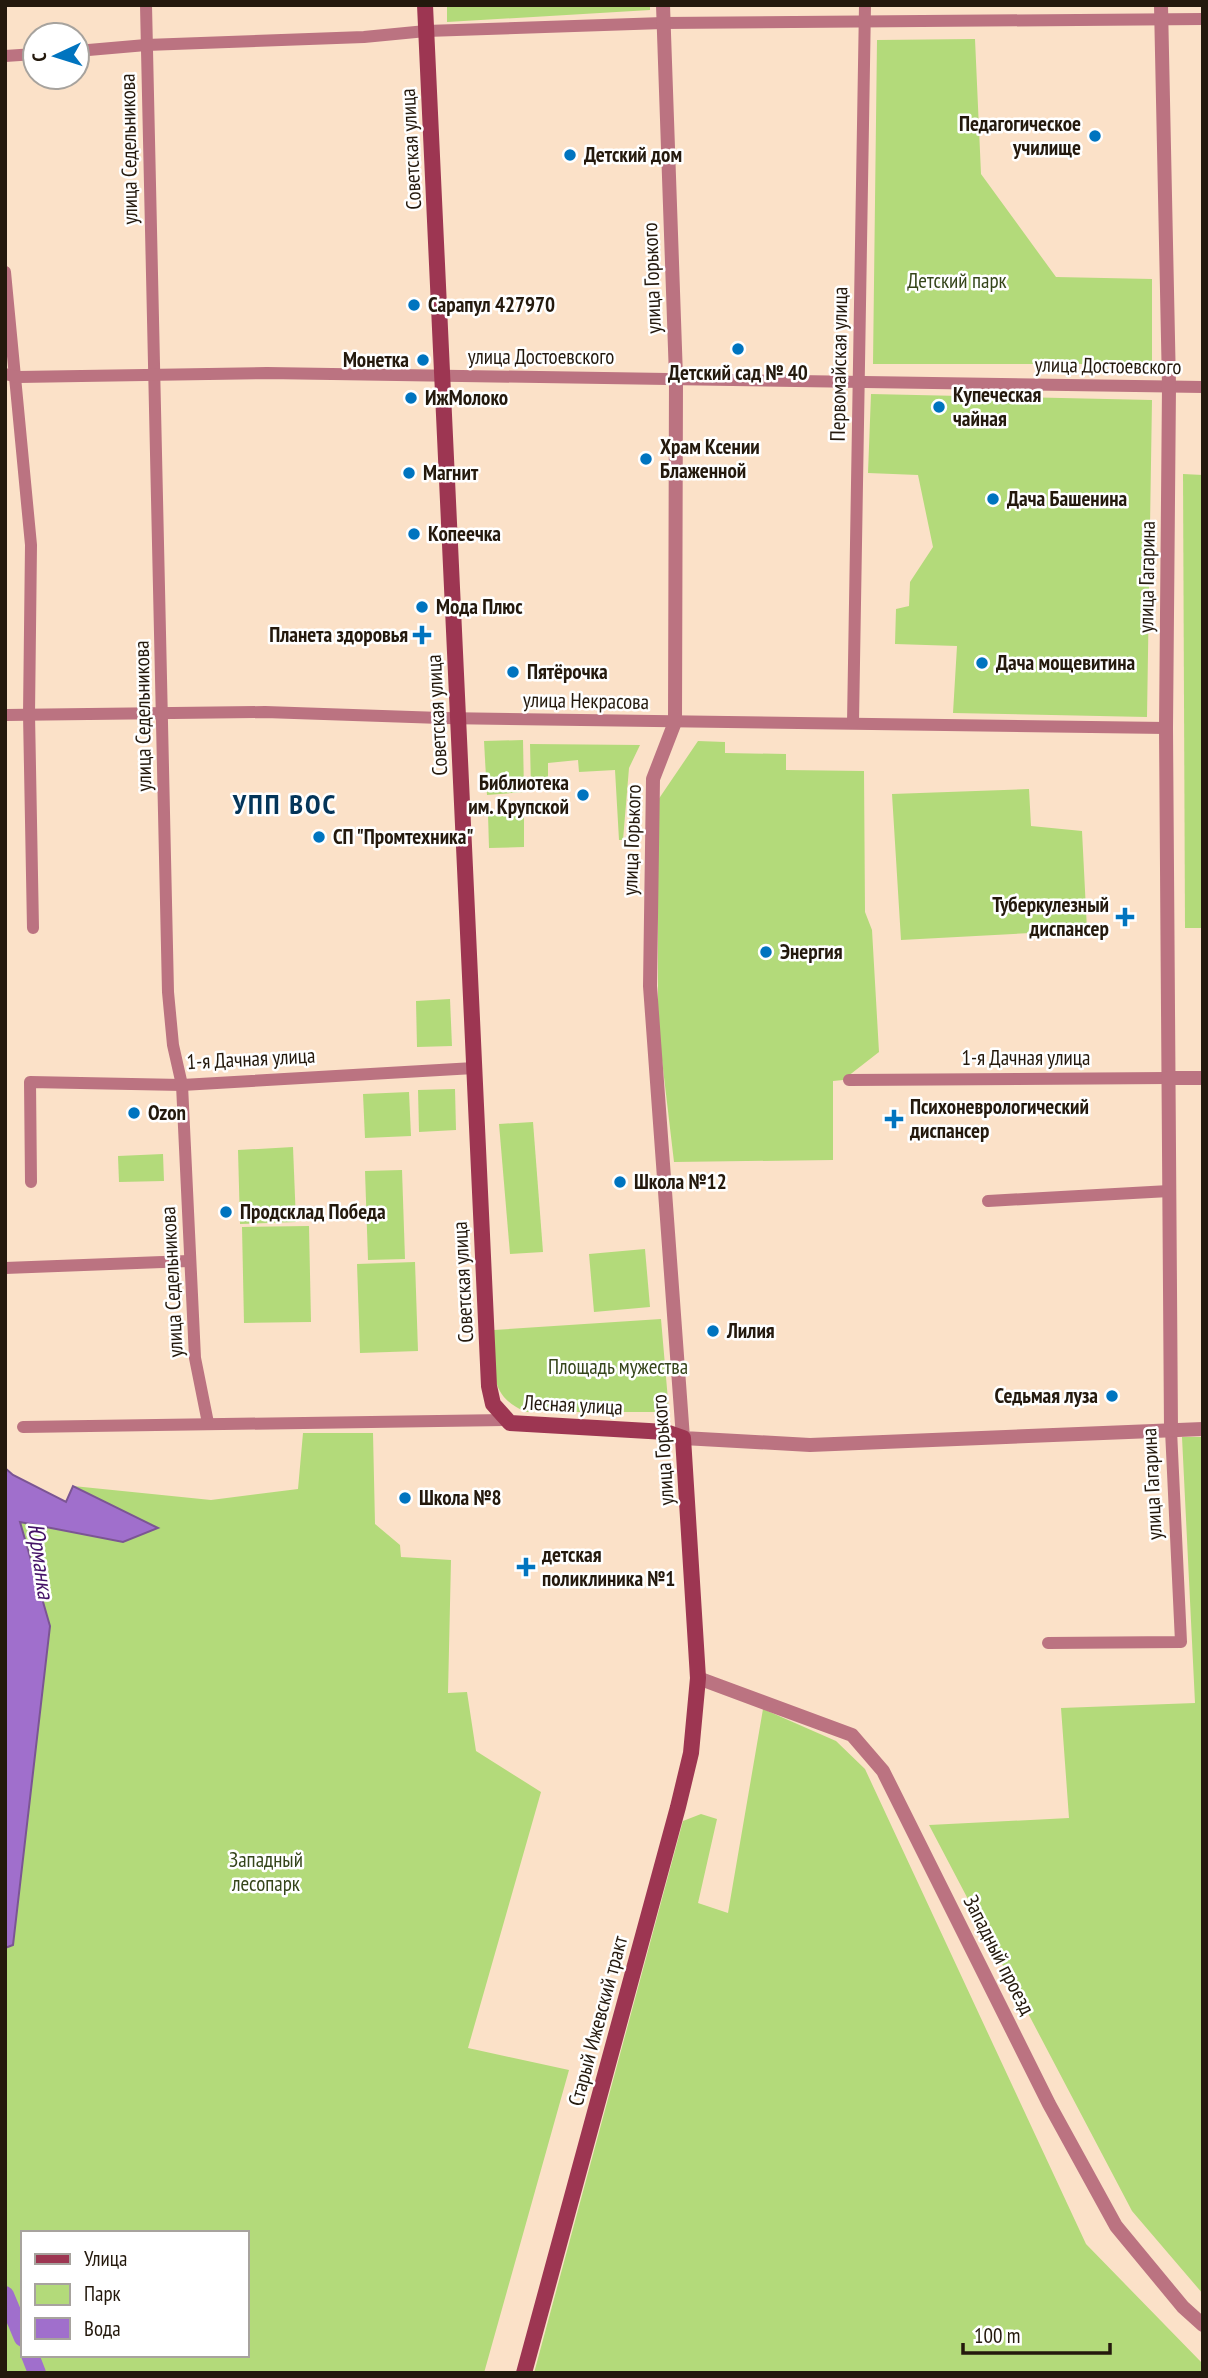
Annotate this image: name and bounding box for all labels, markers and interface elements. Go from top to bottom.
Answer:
north arrow [21,21,91,91]
text: С [27,52,51,62]
street label: улица Седельникова [114,73,143,225]
street label: Советская улица [394,88,427,210]
place label: Педагогическое училище [959,110,1081,161]
marker: Педагогическое училище [1087,128,1103,144]
place label: Детский дом [584,141,682,168]
marker: Детский дом [562,147,578,163]
street label: улица Горького [636,222,667,334]
park label: Детский парк [907,267,1007,294]
street label: Первомайская улица [824,287,853,441]
place label: Сарапул 427970 [428,291,555,318]
marker: Сарапул 427970 [406,297,422,313]
marker: Детский сад № 40 [730,341,746,357]
street label: улица Достоевского [468,343,614,370]
place label: Монетка [343,346,409,373]
street label: улица Достоевского [1034,351,1182,380]
marker: Монетка [415,352,431,368]
place label: Детский сад № 40 [668,359,808,386]
place label: Купеческая чайная [953,381,1041,432]
place label: ИжМолоко [425,384,508,411]
marker: ИжМолоко [403,390,419,406]
marker: Купеческая чайная [931,399,947,415]
place label: Храм Ксении Блаженной [660,433,760,484]
marker: Храм Ксении Блаженной [638,451,654,467]
place label: Магнит [423,459,479,486]
marker: Магнит [401,465,417,481]
place label: Дача Башенина [1007,485,1127,512]
marker: Дача Башенина [985,491,1001,507]
place label: Копеечка [428,520,501,547]
street label: улица Гагарина [1132,521,1161,633]
marker: Копеечка [406,526,422,542]
place label: Мода Плюс [436,593,523,620]
marker: Мода Плюс [414,599,430,615]
place label: Планета здоровья [269,621,408,648]
marker: Планета здоровья [414,627,430,643]
street label: улица Седельникова [128,640,157,792]
place label: Дача мощевитина [996,649,1135,676]
street label: Советская улица [420,654,453,776]
marker: Дача мощевитина [974,655,990,671]
place label: Пятёрочка [527,658,608,685]
marker: Пятёрочка [505,664,521,680]
street label: улица Некрасова [523,686,649,715]
place label: Библиотека им. Крупской [468,769,569,820]
street label: улица Горького [616,784,647,896]
district label: УПП ВОС [232,785,337,822]
marker: Библиотека им. Крупской [575,787,591,803]
place label: СП "Промтехника" [333,823,474,850]
marker: СП "Промтехника" [311,829,327,845]
place label: Туберкулезный диспансер [992,891,1109,942]
marker: Туберкулезный диспансер [1115,907,1135,927]
place label: Энергия [780,938,843,965]
marker: Энергия [758,944,774,960]
street label: 1-я Дачная улица [186,1042,316,1075]
street label: 1-я Дачная улица [962,1044,1090,1071]
place label: Психоневрологический диспансер [909,1093,1089,1144]
place label: Ozon [148,1099,186,1126]
marker: Ozon [126,1105,142,1121]
marker: Психоневрологический диспансер [884,1109,904,1129]
place label: Школа №12 [634,1168,727,1195]
marker: Школа №12 [612,1174,628,1190]
place label: Продсклад Победа [240,1198,386,1225]
marker: Продсклад Победа [218,1204,234,1220]
street label: улица Седельникова [154,1206,189,1358]
street label: Советская улица [446,1221,479,1343]
place label: Лилия [726,1317,775,1344]
marker: Лилия [705,1323,721,1339]
park label: Площадь мужества [548,1353,688,1380]
place label: Седьмая луза [994,1382,1098,1409]
street label: Лесная улица [522,1388,623,1421]
marker: Седьмая луза [1104,1388,1120,1404]
street label: улица Горького [645,1394,680,1507]
street label: улица Гагарина [1135,1427,1168,1541]
place label: Школа №8 [419,1484,502,1511]
marker: Школа №8 [397,1490,413,1506]
water label: Юрманка [22,1521,61,1602]
place label: детская поликлиника №1 [541,1541,675,1592]
marker: детская поликлиника №1 [516,1557,536,1577]
park label: Западный лесопарк [229,1846,303,1897]
street label: Западный проезд [958,1890,1041,2019]
street label: Старый Ижевский тракт [562,1933,633,2109]
legend [21,2231,248,2357]
text: Улица [84,2245,127,2272]
text: Парк [84,2280,121,2307]
scale bar [963,2312,1110,2356]
text: Вода [84,2315,121,2342]
text: 100 m [974,2322,1020,2349]

